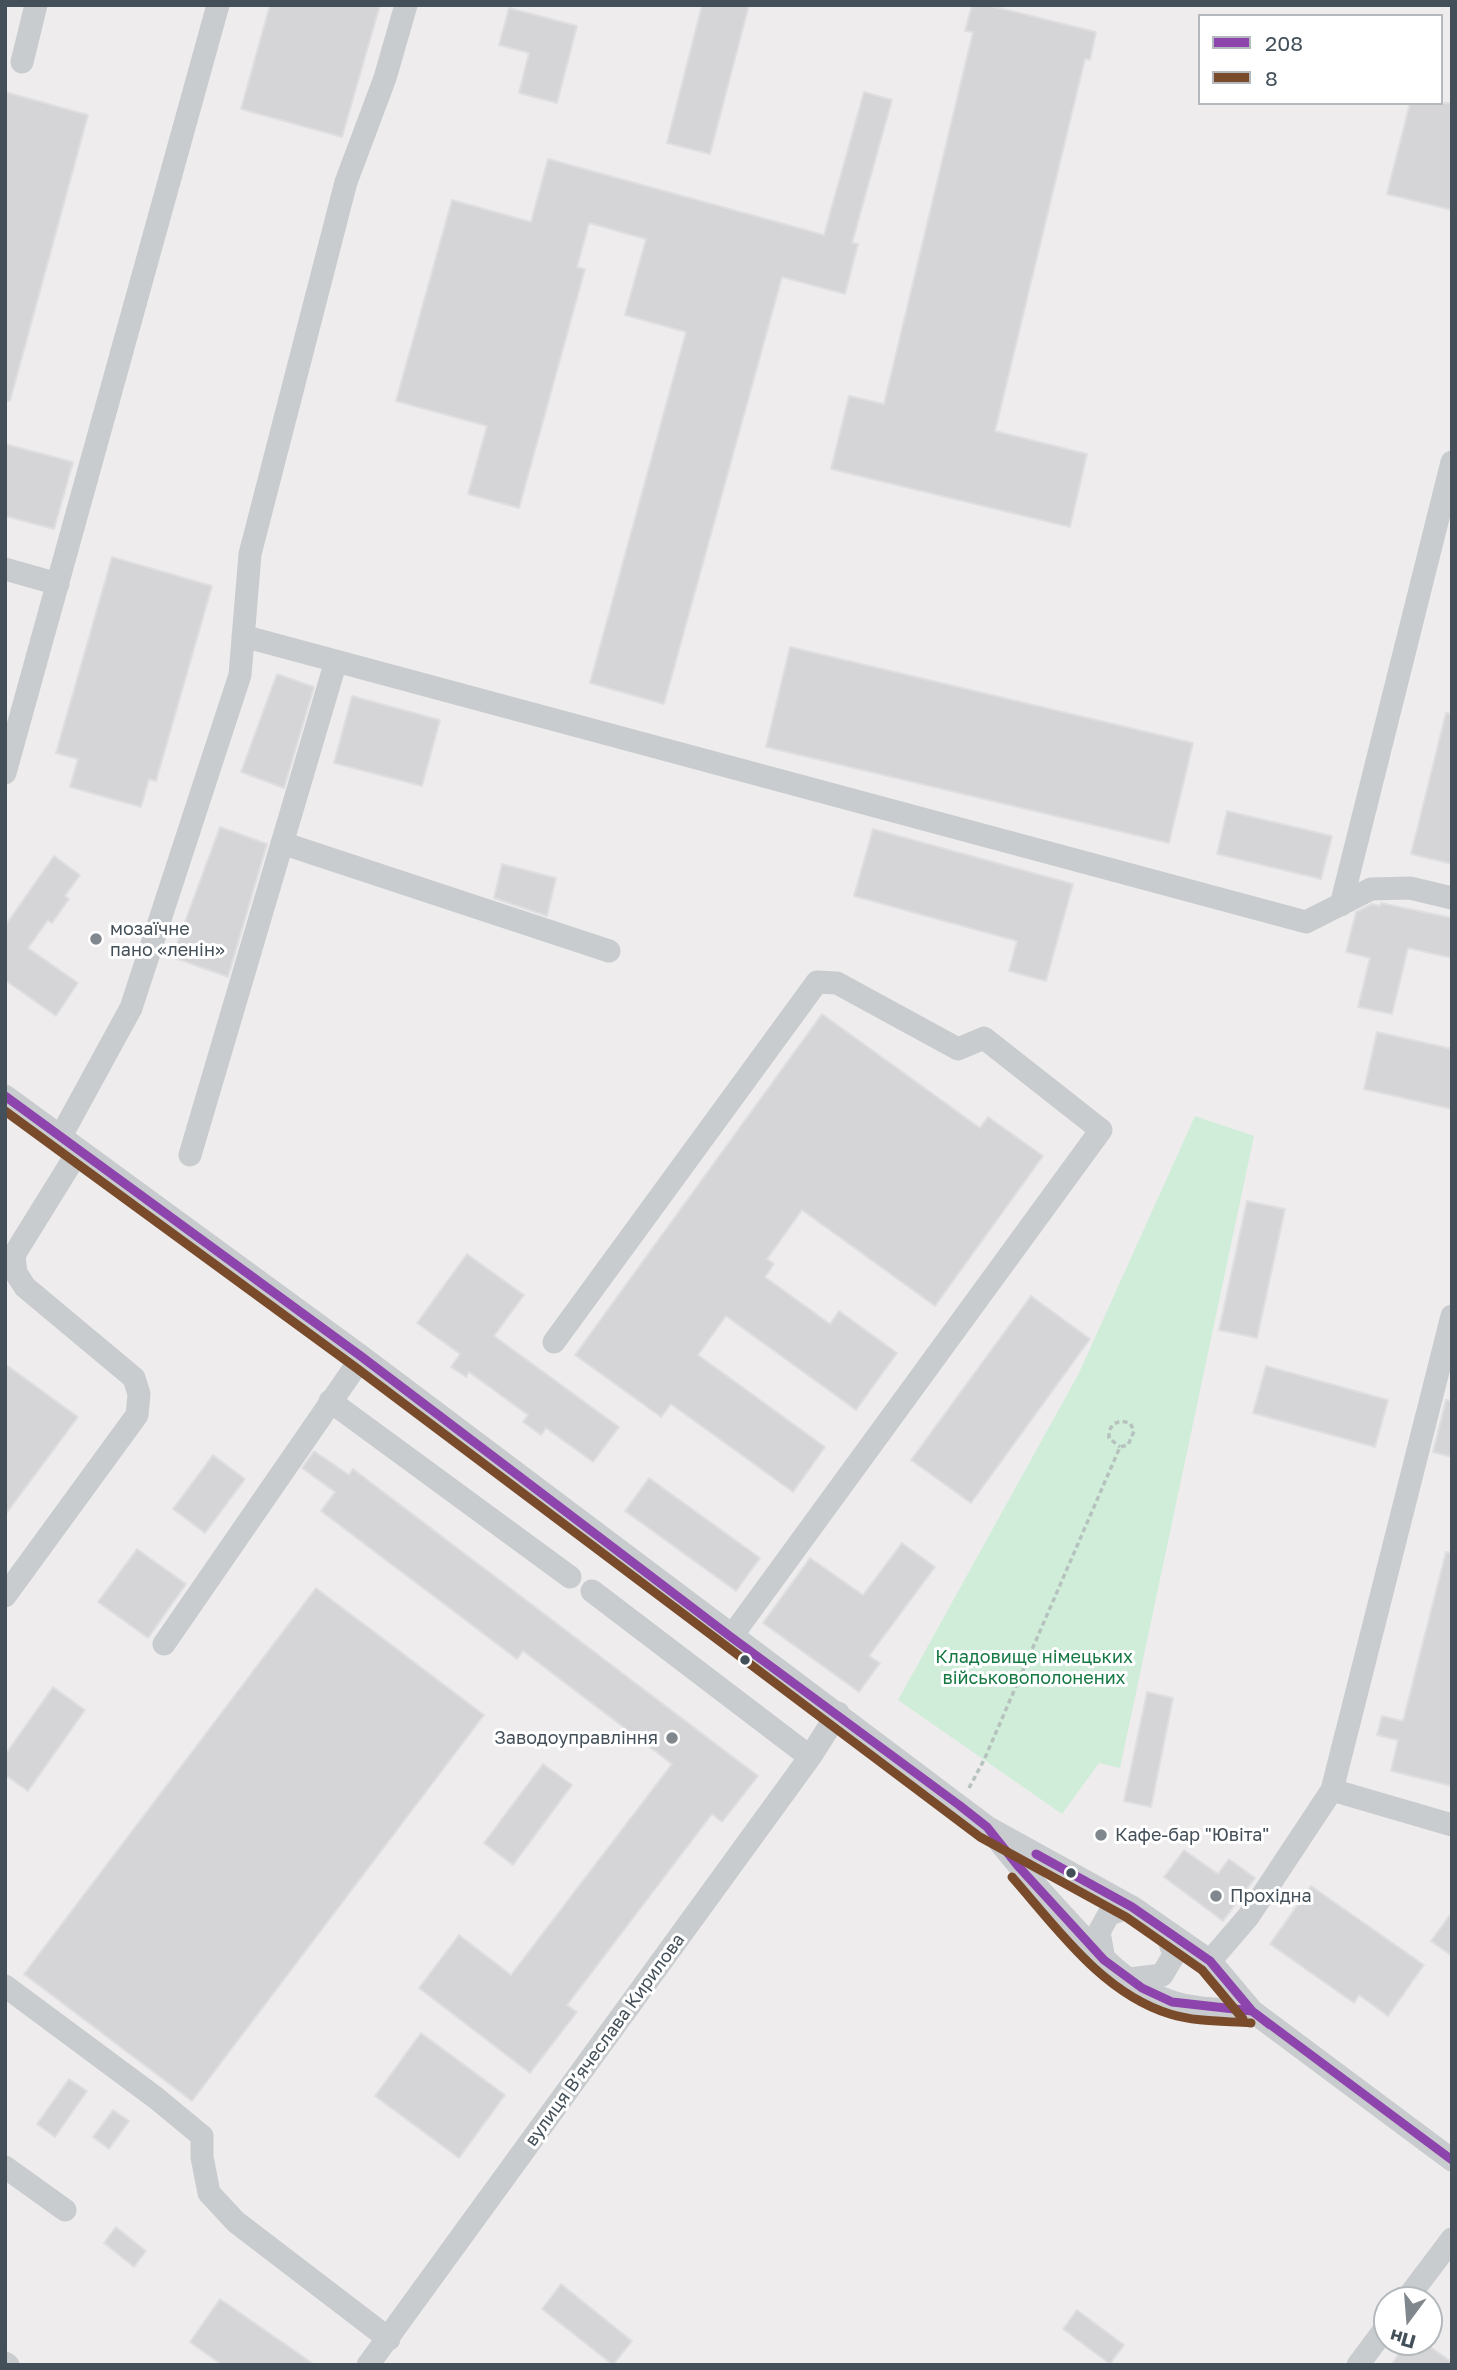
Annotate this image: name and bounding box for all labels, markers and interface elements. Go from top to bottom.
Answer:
legend [1198,14,1443,105]
text: 208 [1265,30,1303,56]
text: 8 [1265,65,1278,91]
place label: мозаїчне пано «ленін» [110,918,225,960]
marker: мозаїчне пано «ленін» [88,931,104,947]
park label: Кладовище німецьких військовополонених [935,1646,1133,1688]
unlabelled marker [738,1653,752,1667]
place label: Заводоуправління [494,1727,658,1749]
marker: Заводоуправління [664,1730,680,1746]
place label: Кафе-бар "Ювіта" [1115,1824,1269,1846]
marker: Кафе-бар "Ювіта" [1093,1827,1109,1843]
unlabelled marker [1064,1866,1078,1880]
place label: Прохідна [1230,1885,1312,1907]
marker: Прохідна [1208,1888,1224,1904]
street label: вулиця Вʼячеслава Кирилова [521,1929,689,2151]
north arrow [1373,2286,1443,2356]
text: Пн [1387,2325,1418,2354]

